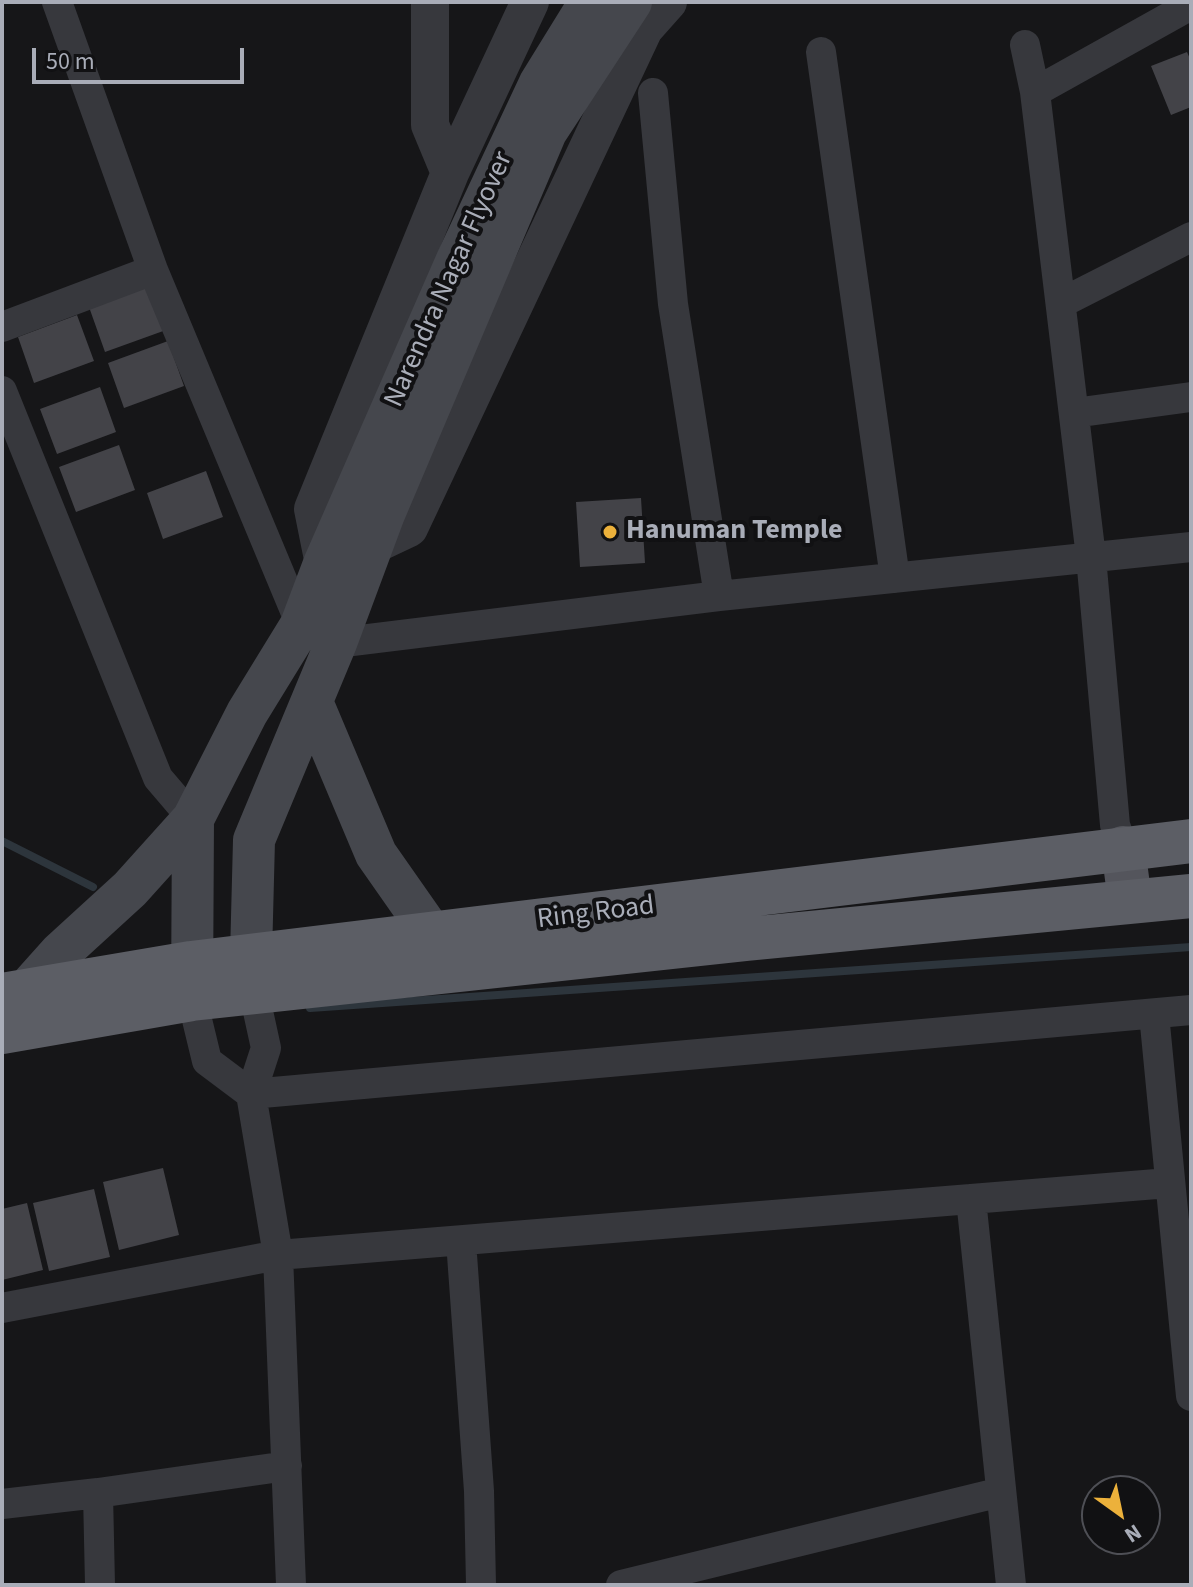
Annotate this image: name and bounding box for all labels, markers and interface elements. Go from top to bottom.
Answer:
scale bar [36,32,248,82]
text: 50 m [46,44,95,79]
street label: Narendra Nagar Flyover [379,147,521,413]
place label: Hanuman Temple [626,515,842,549]
marker: Hanuman Temple [601,523,619,541]
street label: Ring Road [535,890,657,938]
north arrow [1081,1475,1161,1555]
text: N [1118,1516,1148,1551]

